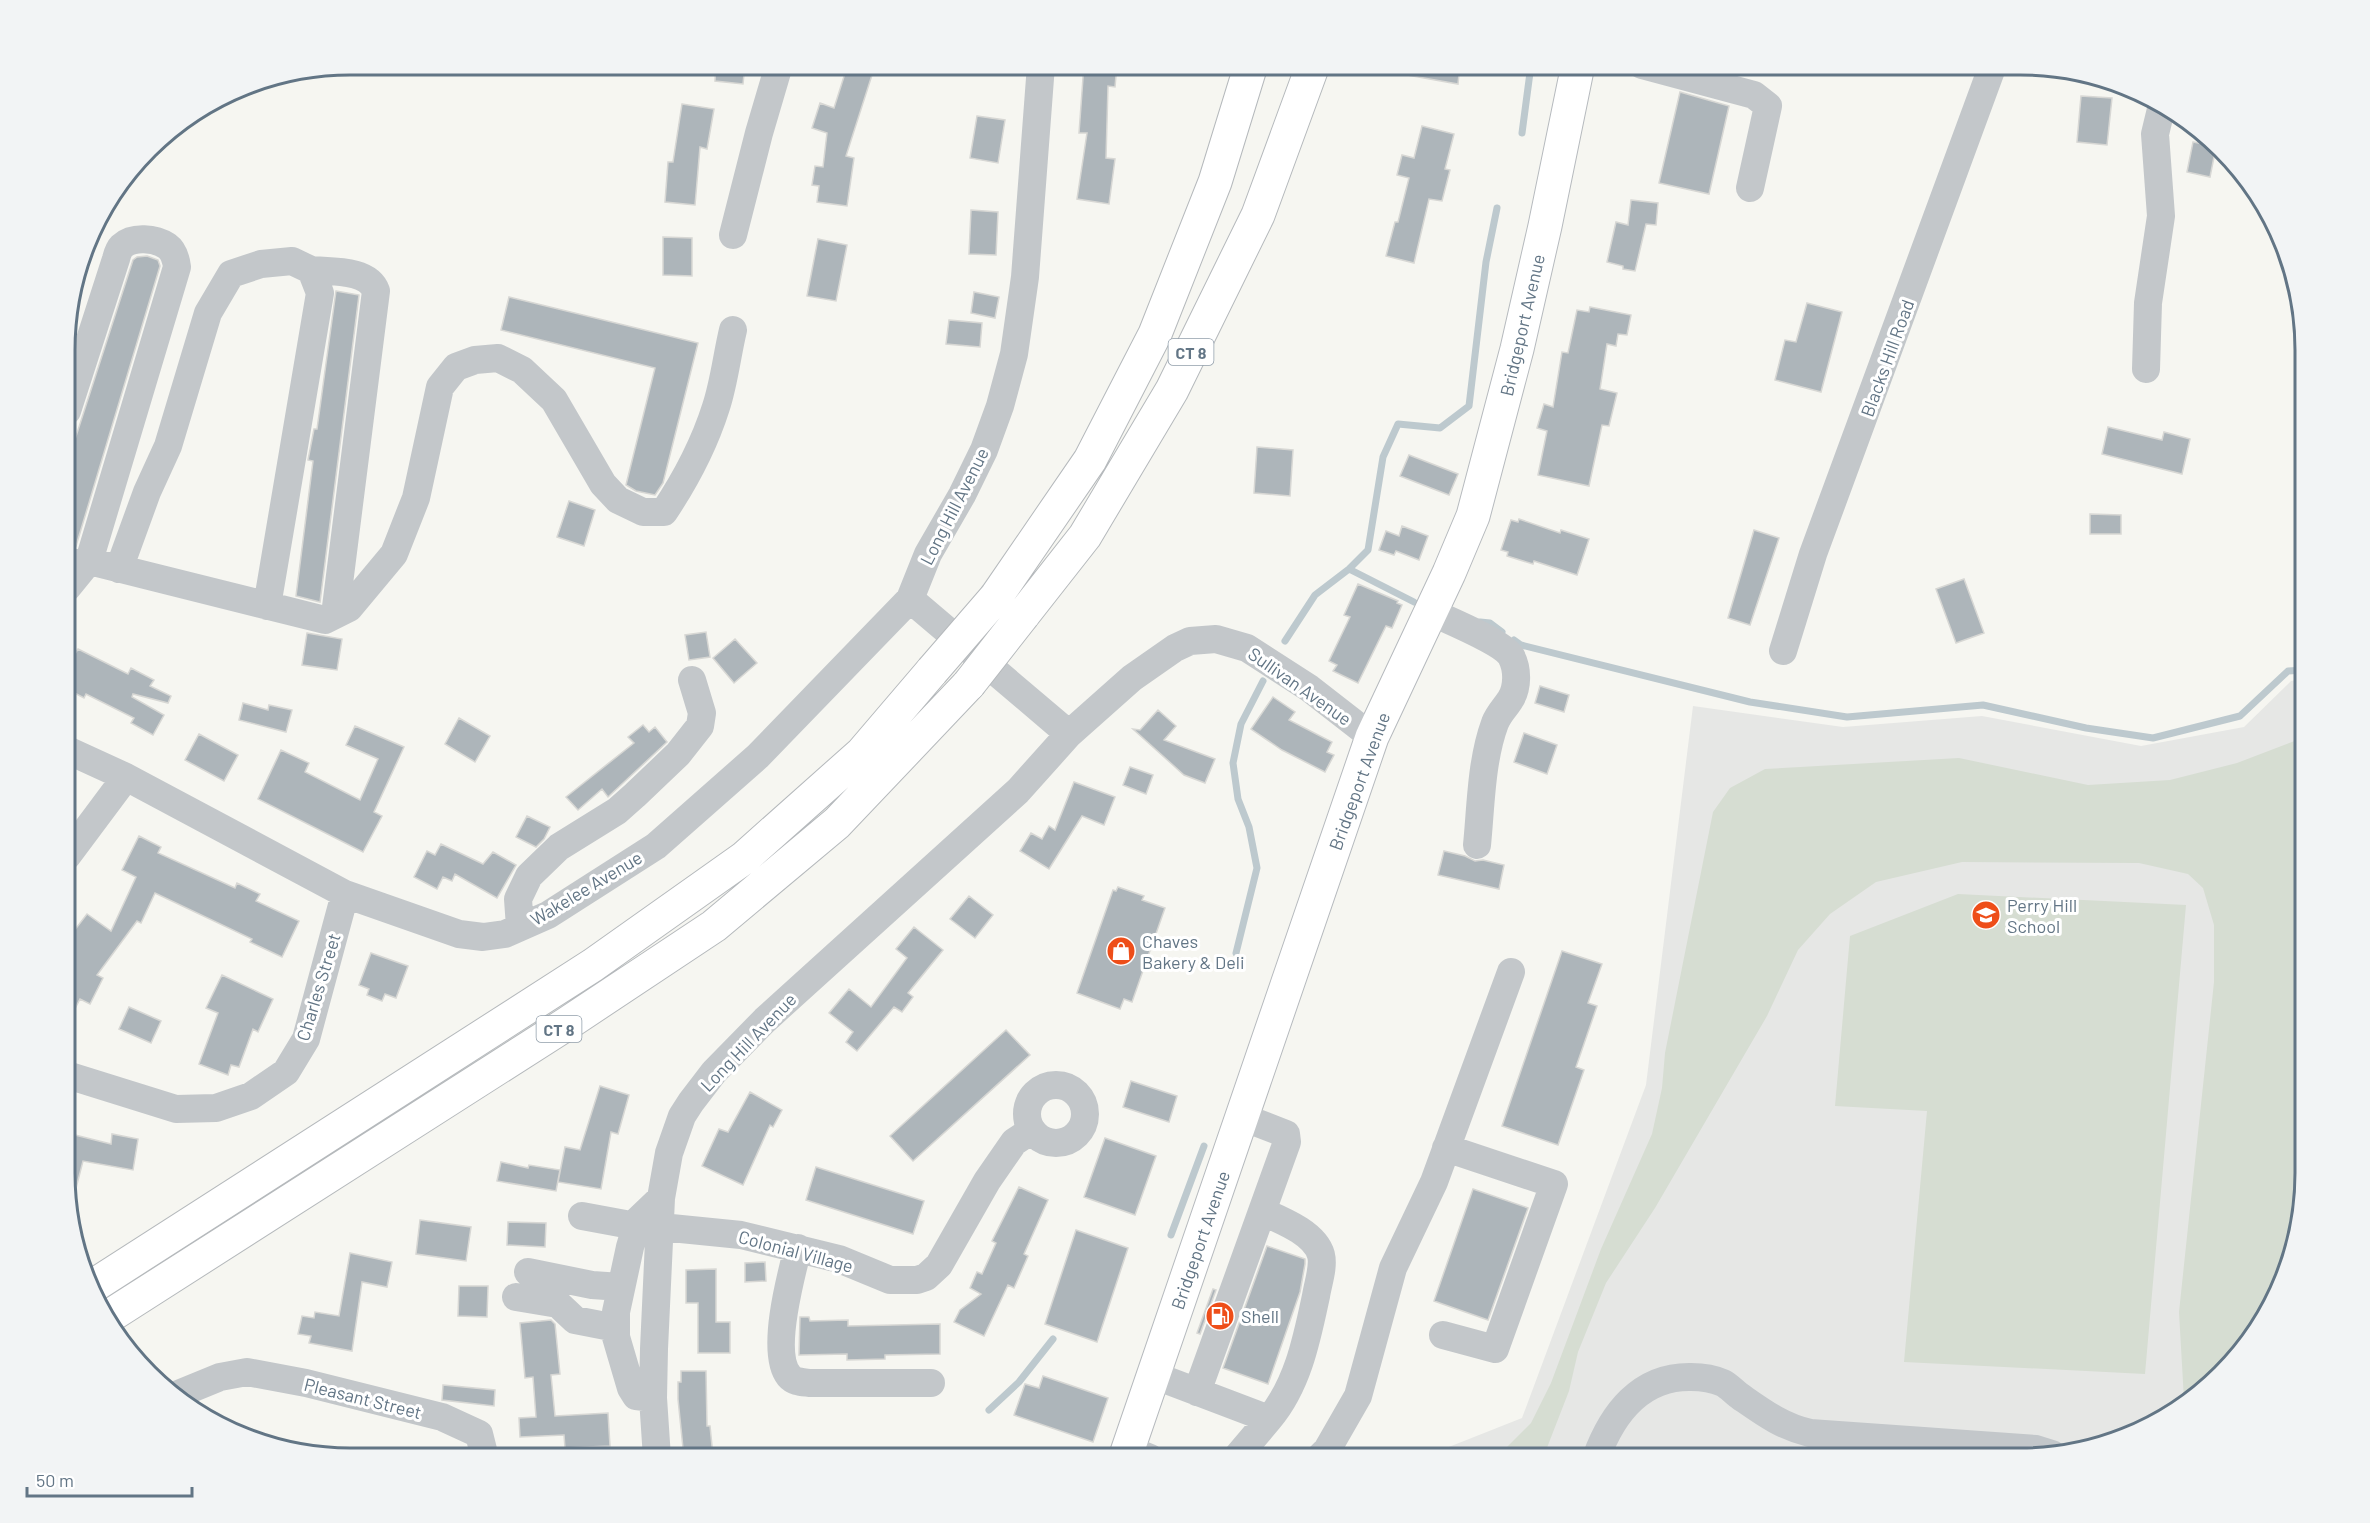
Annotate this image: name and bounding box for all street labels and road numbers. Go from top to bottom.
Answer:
street label: Bridgeport Avenue [1495,252,1549,398]
street label: Blacks Hill Road [1856,296,1918,420]
road number: CT 8 [1168,339,1214,365]
street label: Long Hill Avenue [915,444,993,568]
street label: Sullivan Avenue [1244,642,1356,730]
street label: Bridgeport Avenue [1324,709,1394,853]
street label: Wakelee Avenue [526,846,646,930]
street label: Charles Street [291,931,345,1043]
street label: Long Hill Avenue [695,988,801,1096]
road number: CT 8 [536,1016,582,1042]
street label: Bridgeport Avenue [1166,1168,1234,1312]
street label: Colonial Village [736,1225,856,1277]
street label: Pleasant Street [302,1373,424,1423]

